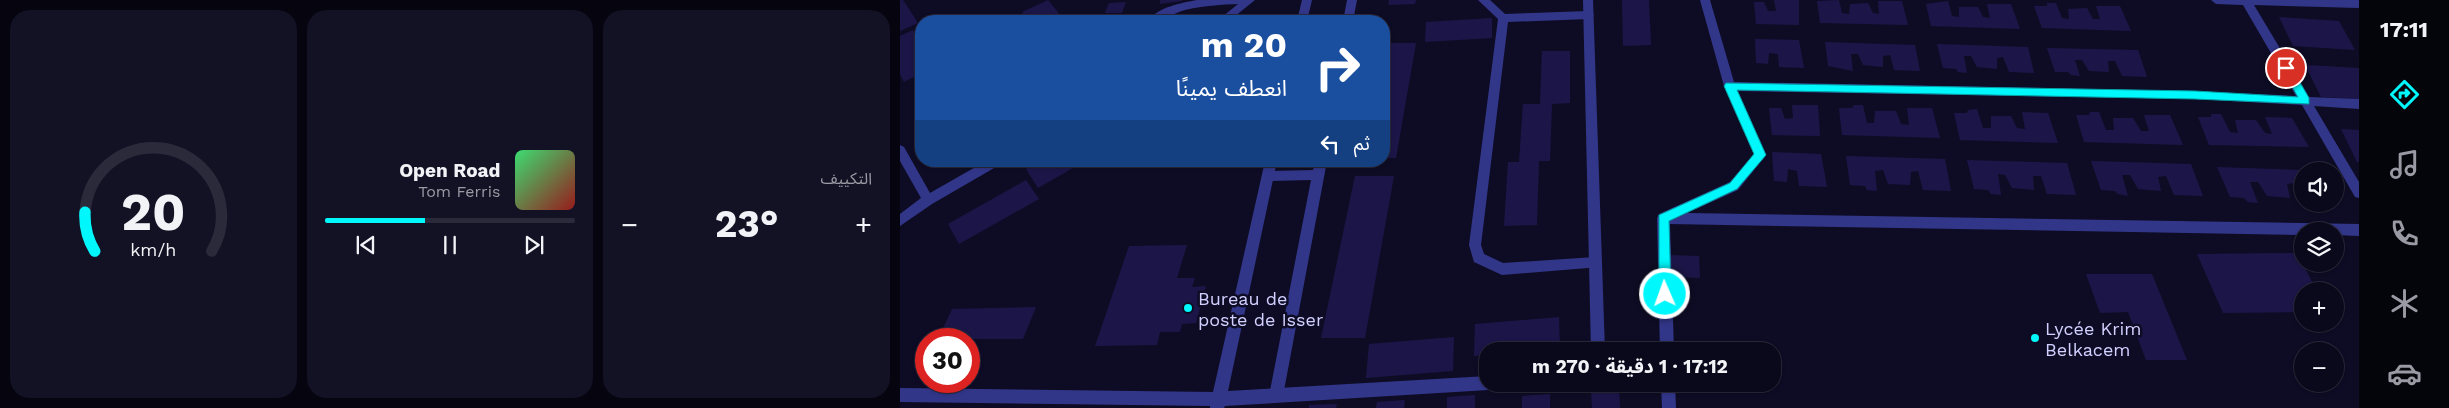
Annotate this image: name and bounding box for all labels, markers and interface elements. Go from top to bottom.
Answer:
text: 17:11 [2380,17,2428,42]
text: 20 m [1201,24,1287,66]
icon: right [1305,35,1370,100]
pin [2265,47,2307,89]
icon: arrive [2272,54,2300,82]
text: انعطف يمينًا [1176,76,1287,101]
icon: directions [2387,77,2422,112]
icon: left [1316,130,1344,158]
text: ثم [1354,132,1370,155]
icon: music [2387,147,2422,182]
text: Open Road [399,159,500,182]
map controls [2294,162,2344,392]
button: sound [2294,162,2344,212]
text: التكييف [820,169,872,188]
text: 20 [121,182,186,243]
text: Tom Ferris [418,182,500,201]
text: 23° [715,202,779,246]
text: − [621,208,638,241]
text: + [855,208,872,241]
icon: phone [2387,216,2422,251]
button: layers [2294,222,2344,272]
icon: previous [352,231,380,259]
icon: pause [436,231,464,259]
icon: next [520,231,548,259]
text: km/h [130,239,176,260]
position arrow [1638,267,1690,319]
button: + [2294,282,2344,332]
icon: climate [2387,286,2422,321]
place label: Bureau de poste de Isser [1198,288,1323,330]
marker: Bureau de poste de Isser [1182,302,1194,314]
place label: Lycée Krim Belkacem [2045,318,2142,360]
speed limit sign: 30 [915,328,980,393]
marker: Lycée Krim Belkacem [2029,332,2041,344]
button: − [2294,342,2344,392]
text: 17:12 · 1 دقيقة · 270 m [1532,355,1728,378]
icon: car [2387,356,2422,391]

